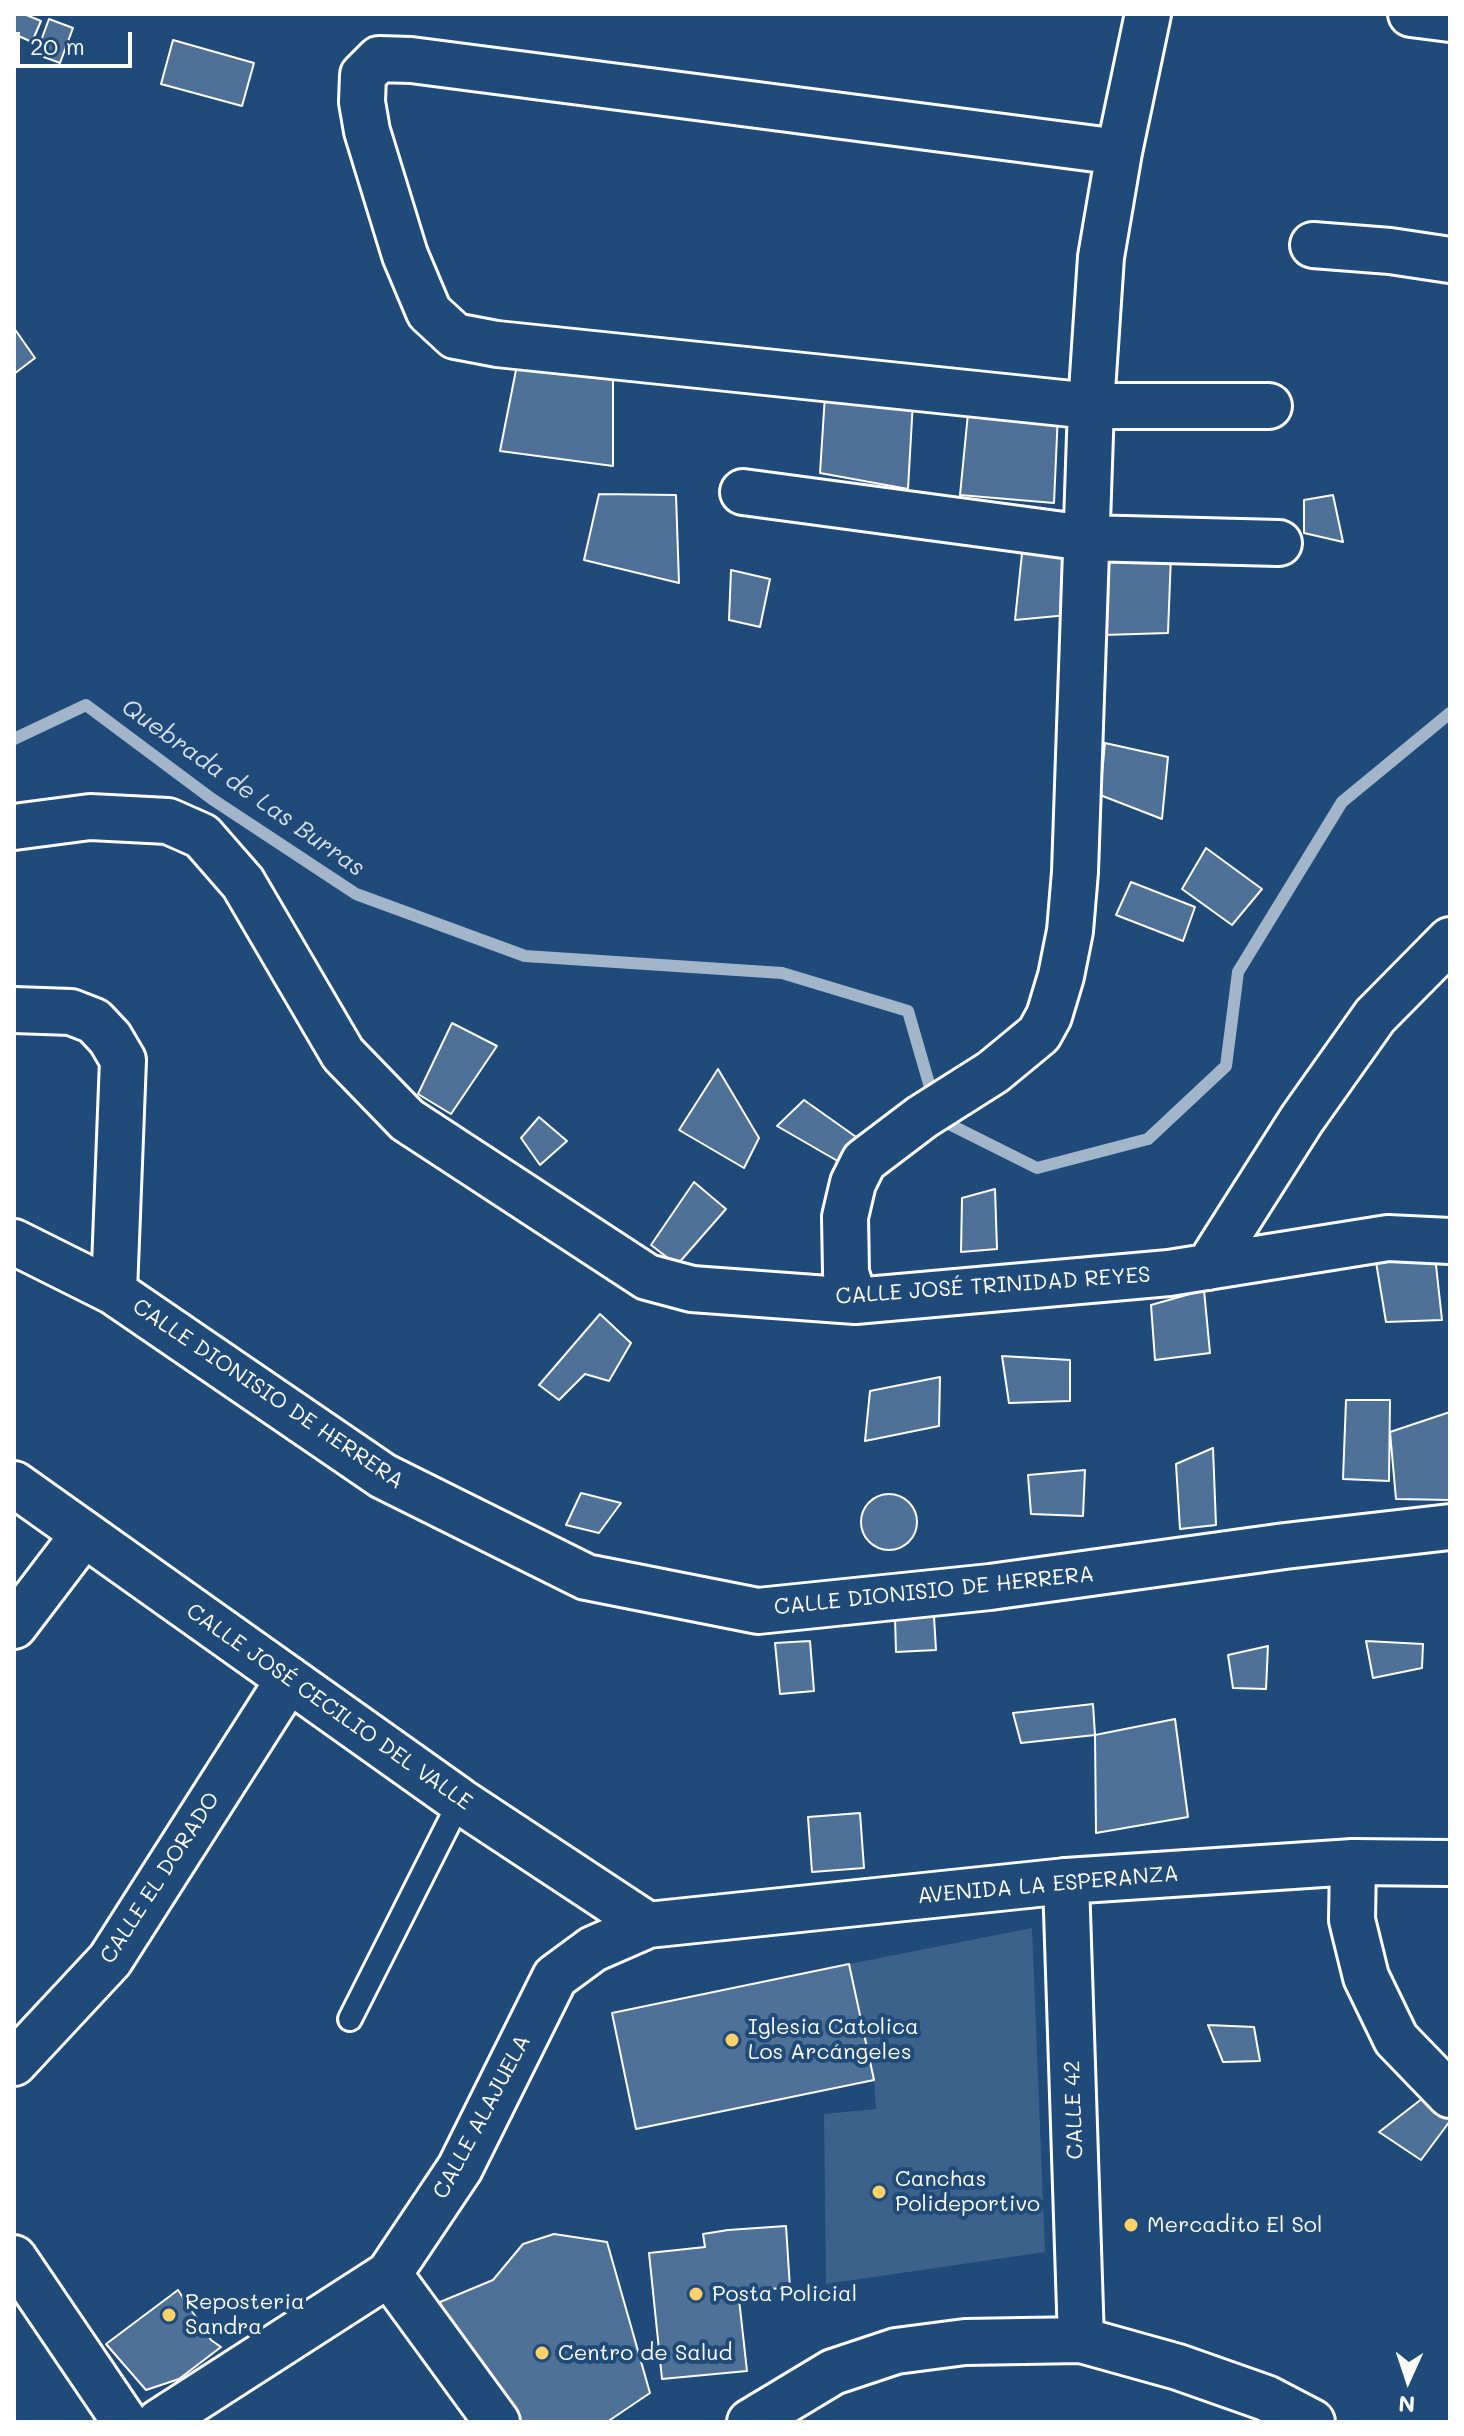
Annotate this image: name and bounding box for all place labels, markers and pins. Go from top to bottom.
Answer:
place label: Iglesia Catolica Los Arcángeles [748,2014,919,2066]
marker: Iglesia Catolica Los Arcángeles [723,2031,741,2049]
place label: Canchas Polideportivo [895,2166,1040,2218]
marker: Canchas Polideportivo [870,2183,888,2201]
place label: Mercadito El Sol [1147,2212,1322,2238]
marker: Mercadito El Sol [1122,2216,1140,2234]
place label: Posta Policial [712,2281,857,2307]
marker: Posta Policial [687,2285,705,2303]
place label: Reposteria Sandra [185,2289,305,2340]
marker: Reposteria Sandra [160,2306,178,2324]
place label: Centro de Salud [558,2340,733,2366]
marker: Centro de Salud [533,2344,551,2362]

